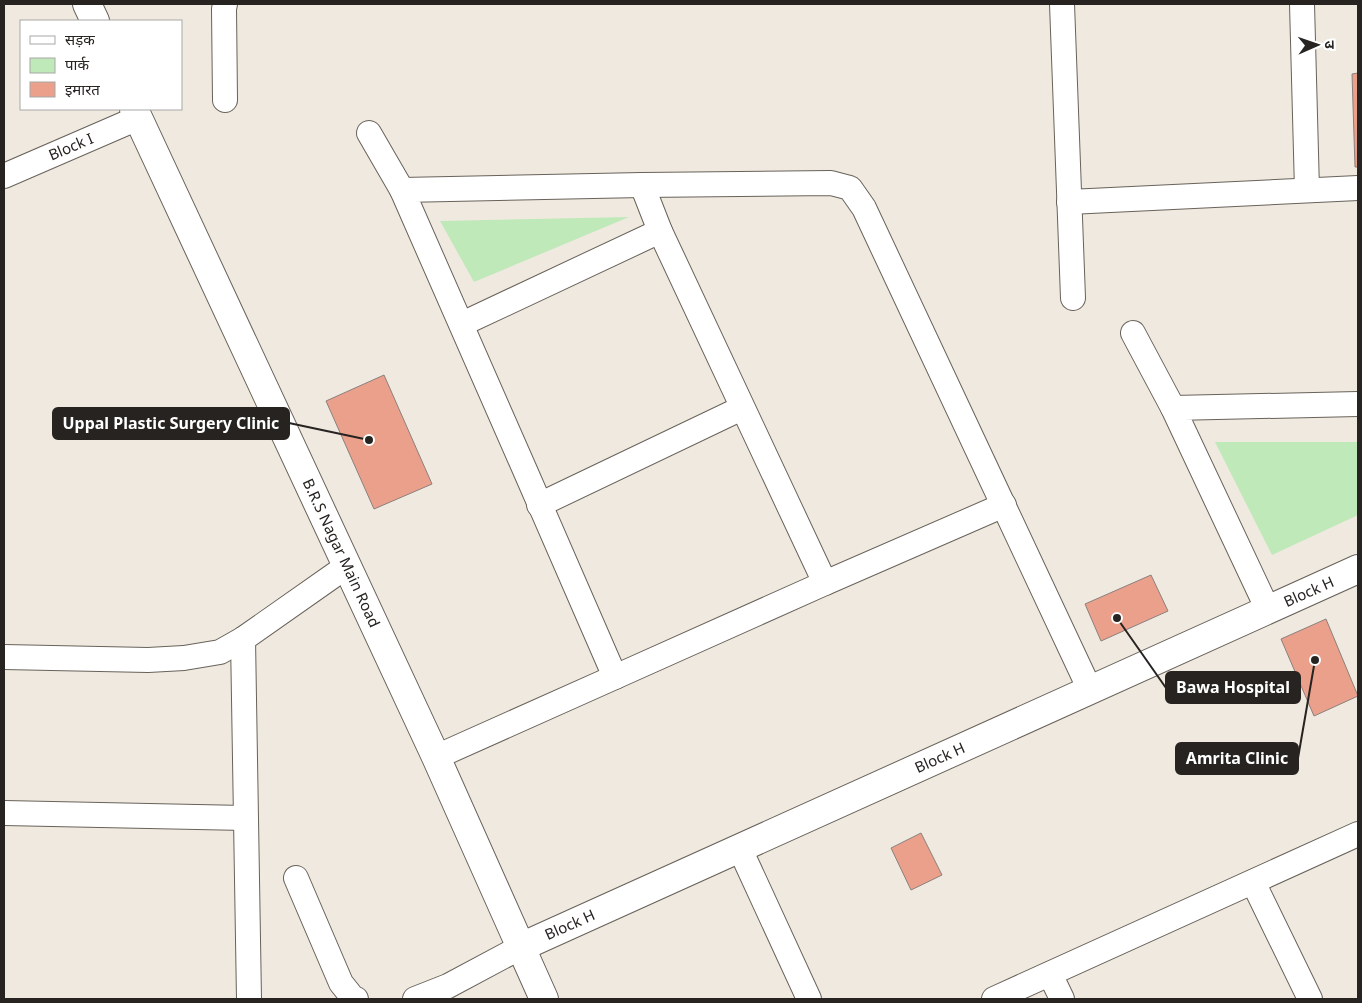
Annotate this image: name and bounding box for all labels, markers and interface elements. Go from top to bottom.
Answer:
legend [20,20,182,110]
north arrow [1292,20,1342,70]
text: सड़क [65,32,95,51]
text: उ [1319,40,1338,50]
text: पार्क [65,56,89,76]
text: इमारत [65,82,100,101]
street label: Block I [46,130,97,166]
callout: Uppal Plastic Surgery Clinic [53,408,289,439]
text: Uppal Plastic Surgery Clinic [63,415,279,436]
street label: B.R.S Nagar Main Road [297,476,382,631]
street label: Block H [1282,574,1338,613]
callout: Bawa Hospital [1166,672,1300,703]
text: Bawa Hospital [1176,679,1290,700]
street label: Block H [913,740,969,779]
callout: Amrita Clinic [1176,743,1298,774]
text: Amrita Clinic [1186,750,1288,771]
street label: Block H [543,907,599,946]

